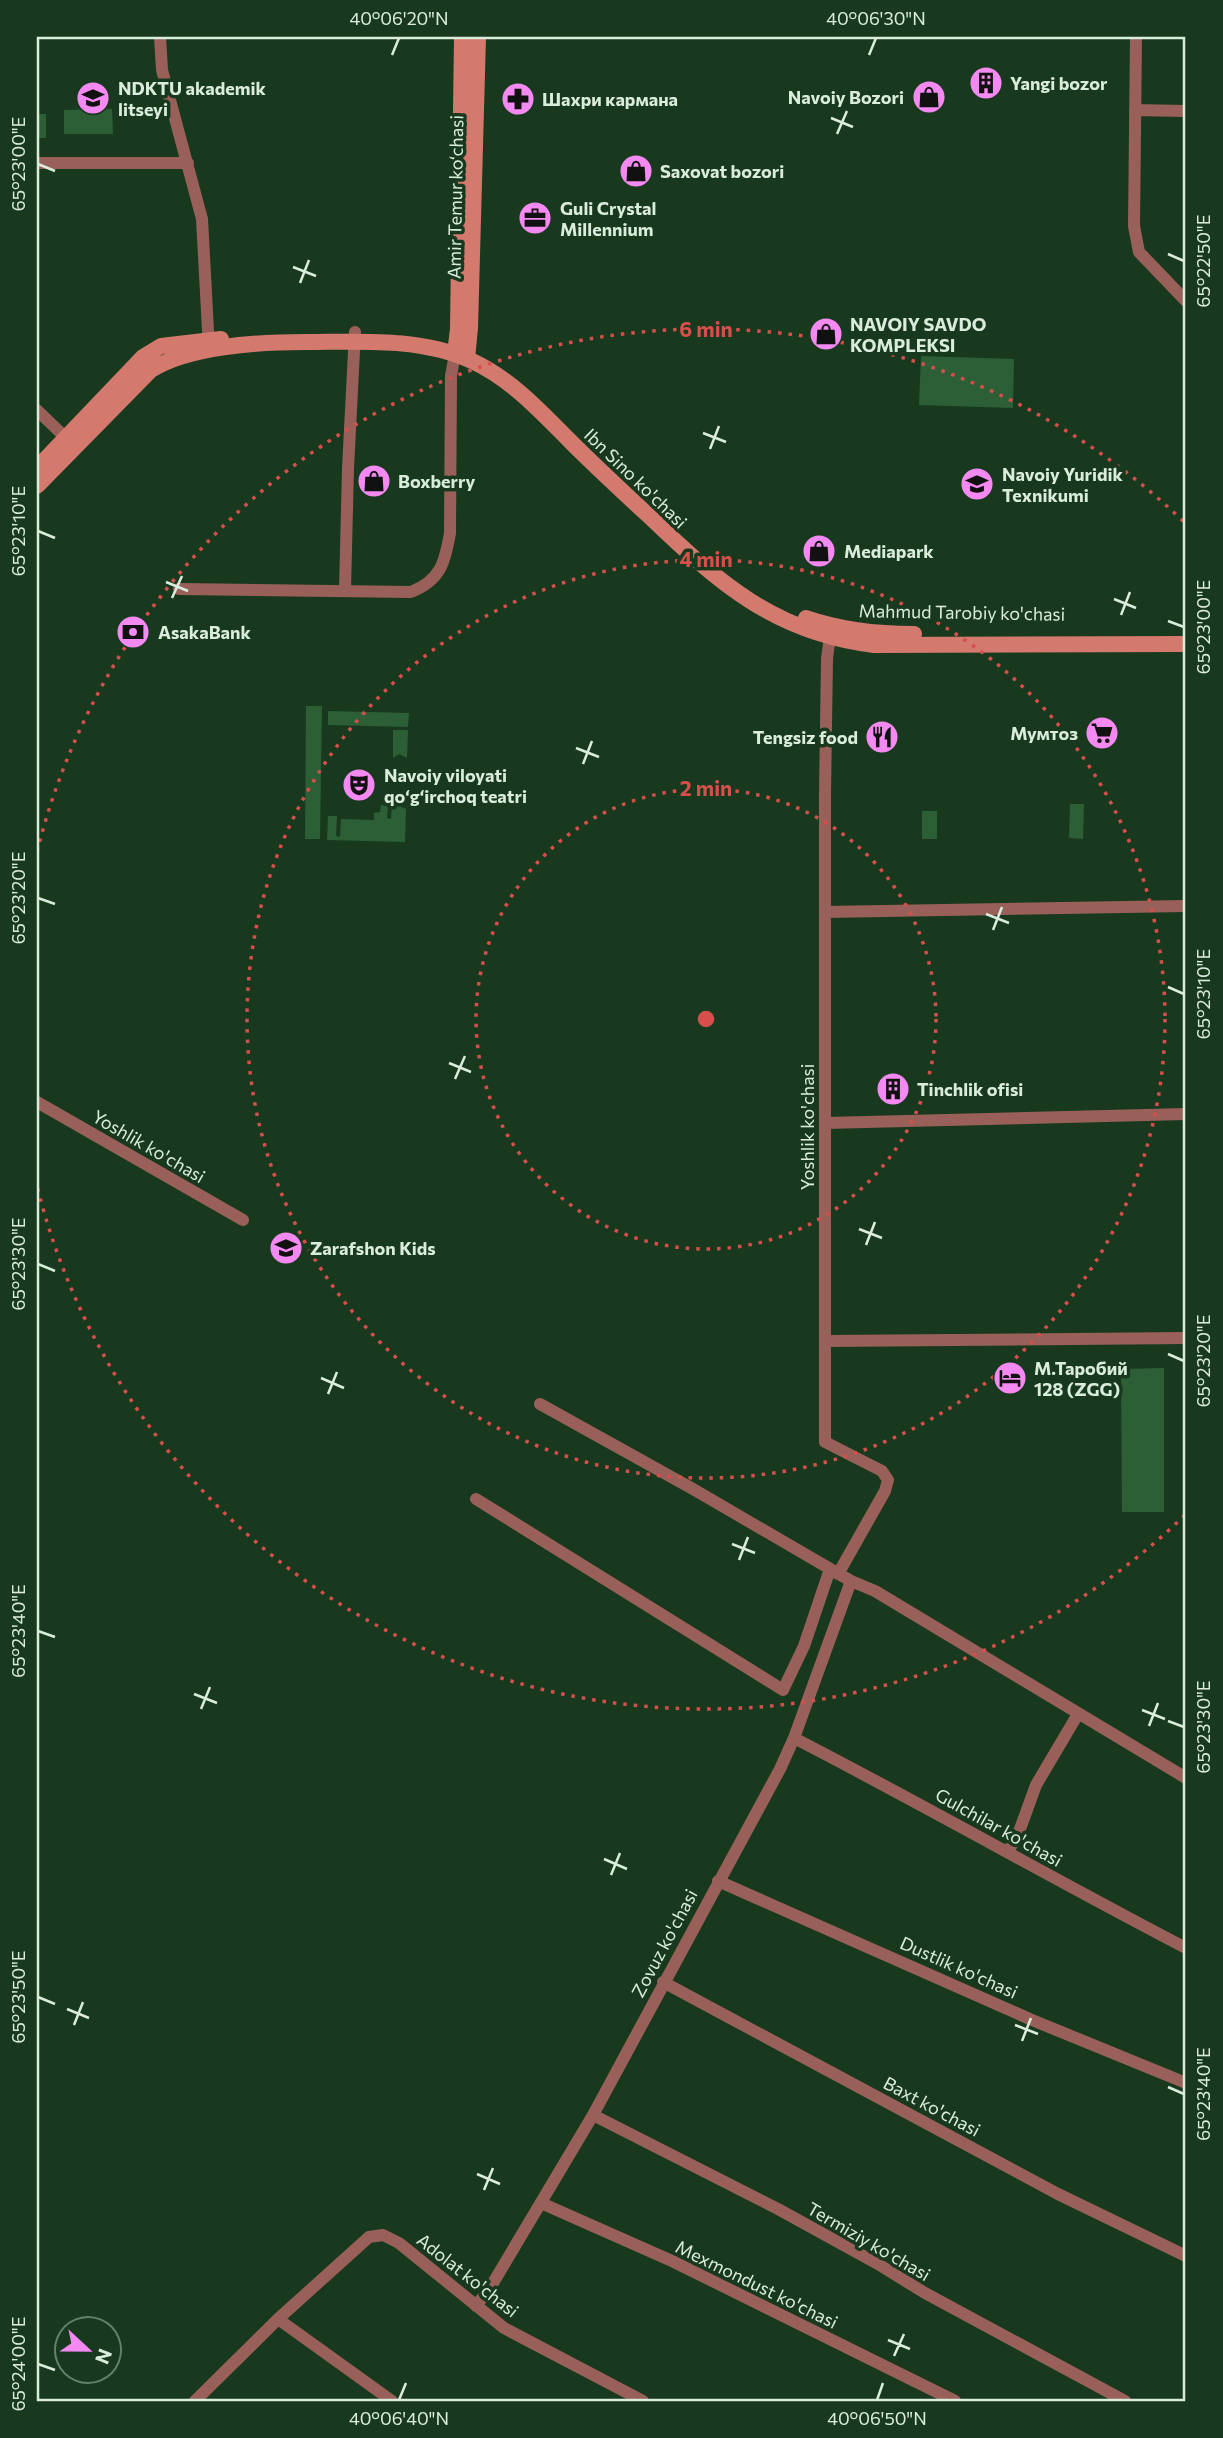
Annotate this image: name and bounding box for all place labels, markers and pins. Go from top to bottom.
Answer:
building icon: Yangi bozor [967,64,1005,102]
place label: Yangi bozor [1010,72,1108,94]
place label: NDKTU akademik litseyi [118,77,266,120]
shop icon: Navoiy Bozori [910,78,948,116]
school or university icon: NDKTU akademik litseyi [74,79,112,117]
pharmacy icon: Шахри кармана [499,80,537,118]
place label: Navoiy Bozori [788,86,904,108]
place label: Шахри кармана [542,88,678,110]
shop icon: Saxovat bozori [617,152,655,190]
place label: Saxovat bozori [660,160,784,182]
place label: Guli Crystal Millennium [560,197,656,240]
office icon: Guli Crystal Millennium [516,199,554,237]
place label: NAVOIY SAVDO KOMPLEKSI [850,313,986,356]
shop icon: NAVOIY SAVDO KOMPLEKSI [807,315,845,353]
shop icon: Boxberry [355,462,393,500]
place label: Navoiy Yuridik Texnikumi [1002,463,1124,506]
school or university icon: Navoiy Yuridik Texnikumi [958,465,996,503]
place label: Boxberry [398,470,475,492]
shop icon: Mediapark [800,532,838,570]
place label: Mediapark [844,540,934,562]
bank icon: AsakaBank [114,613,152,651]
place label: AsakaBank [158,621,251,643]
supermarket icon: Мумтоз [1083,714,1121,752]
restaurant icon: Tengsiz food [863,718,901,756]
place label: Мумтоз [1010,722,1078,744]
place label: Tengsiz food [753,726,858,748]
place label: Navoiy viloyati qoʻgʻirchoq teatri [384,764,527,807]
theatre icon: Navoiy viloyati qoʻgʻirchoq teatri [340,766,378,804]
centre of rings [694,1007,718,1031]
building icon: Tinchlik ofisi [874,1070,912,1108]
place label: Tinchlik ofisi [917,1078,1023,1100]
school or university icon: Zarafshon Kids [267,1229,305,1267]
place label: Zarafshon Kids [310,1237,436,1259]
place label: М.Таробий 128 (ZGG) [1034,1357,1128,1400]
hotel icon: М.Таробий 128 (ZGG) [991,1359,1029,1397]

